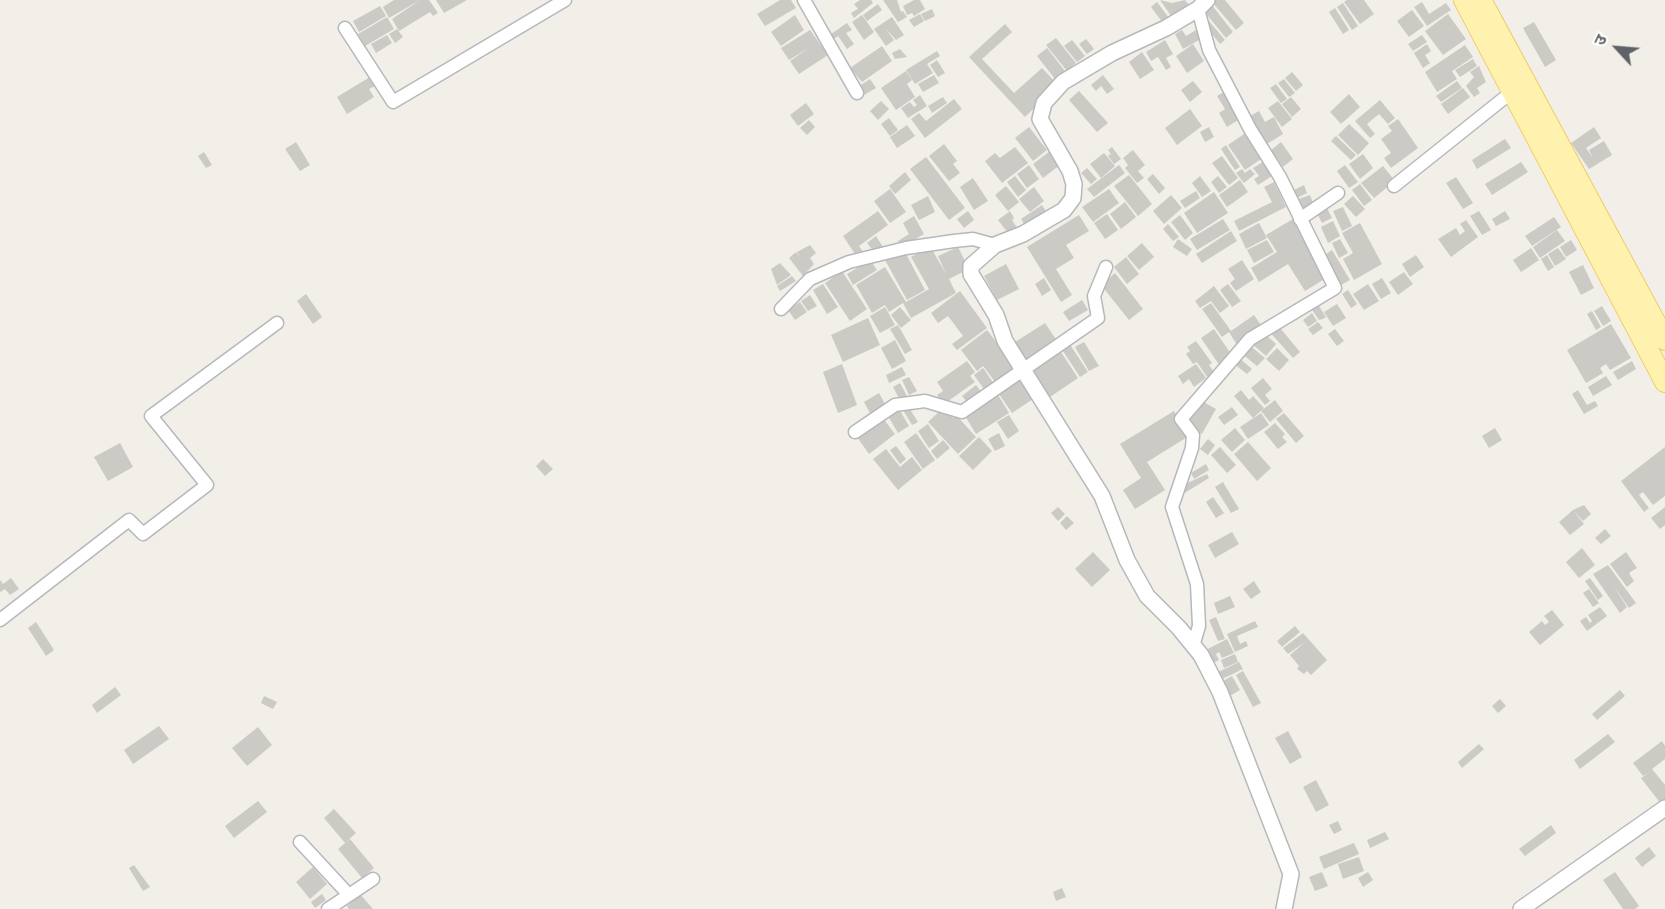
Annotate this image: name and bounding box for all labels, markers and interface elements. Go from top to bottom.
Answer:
north arrow [1587,18,1647,78]
text: उ [1589,31,1612,49]

